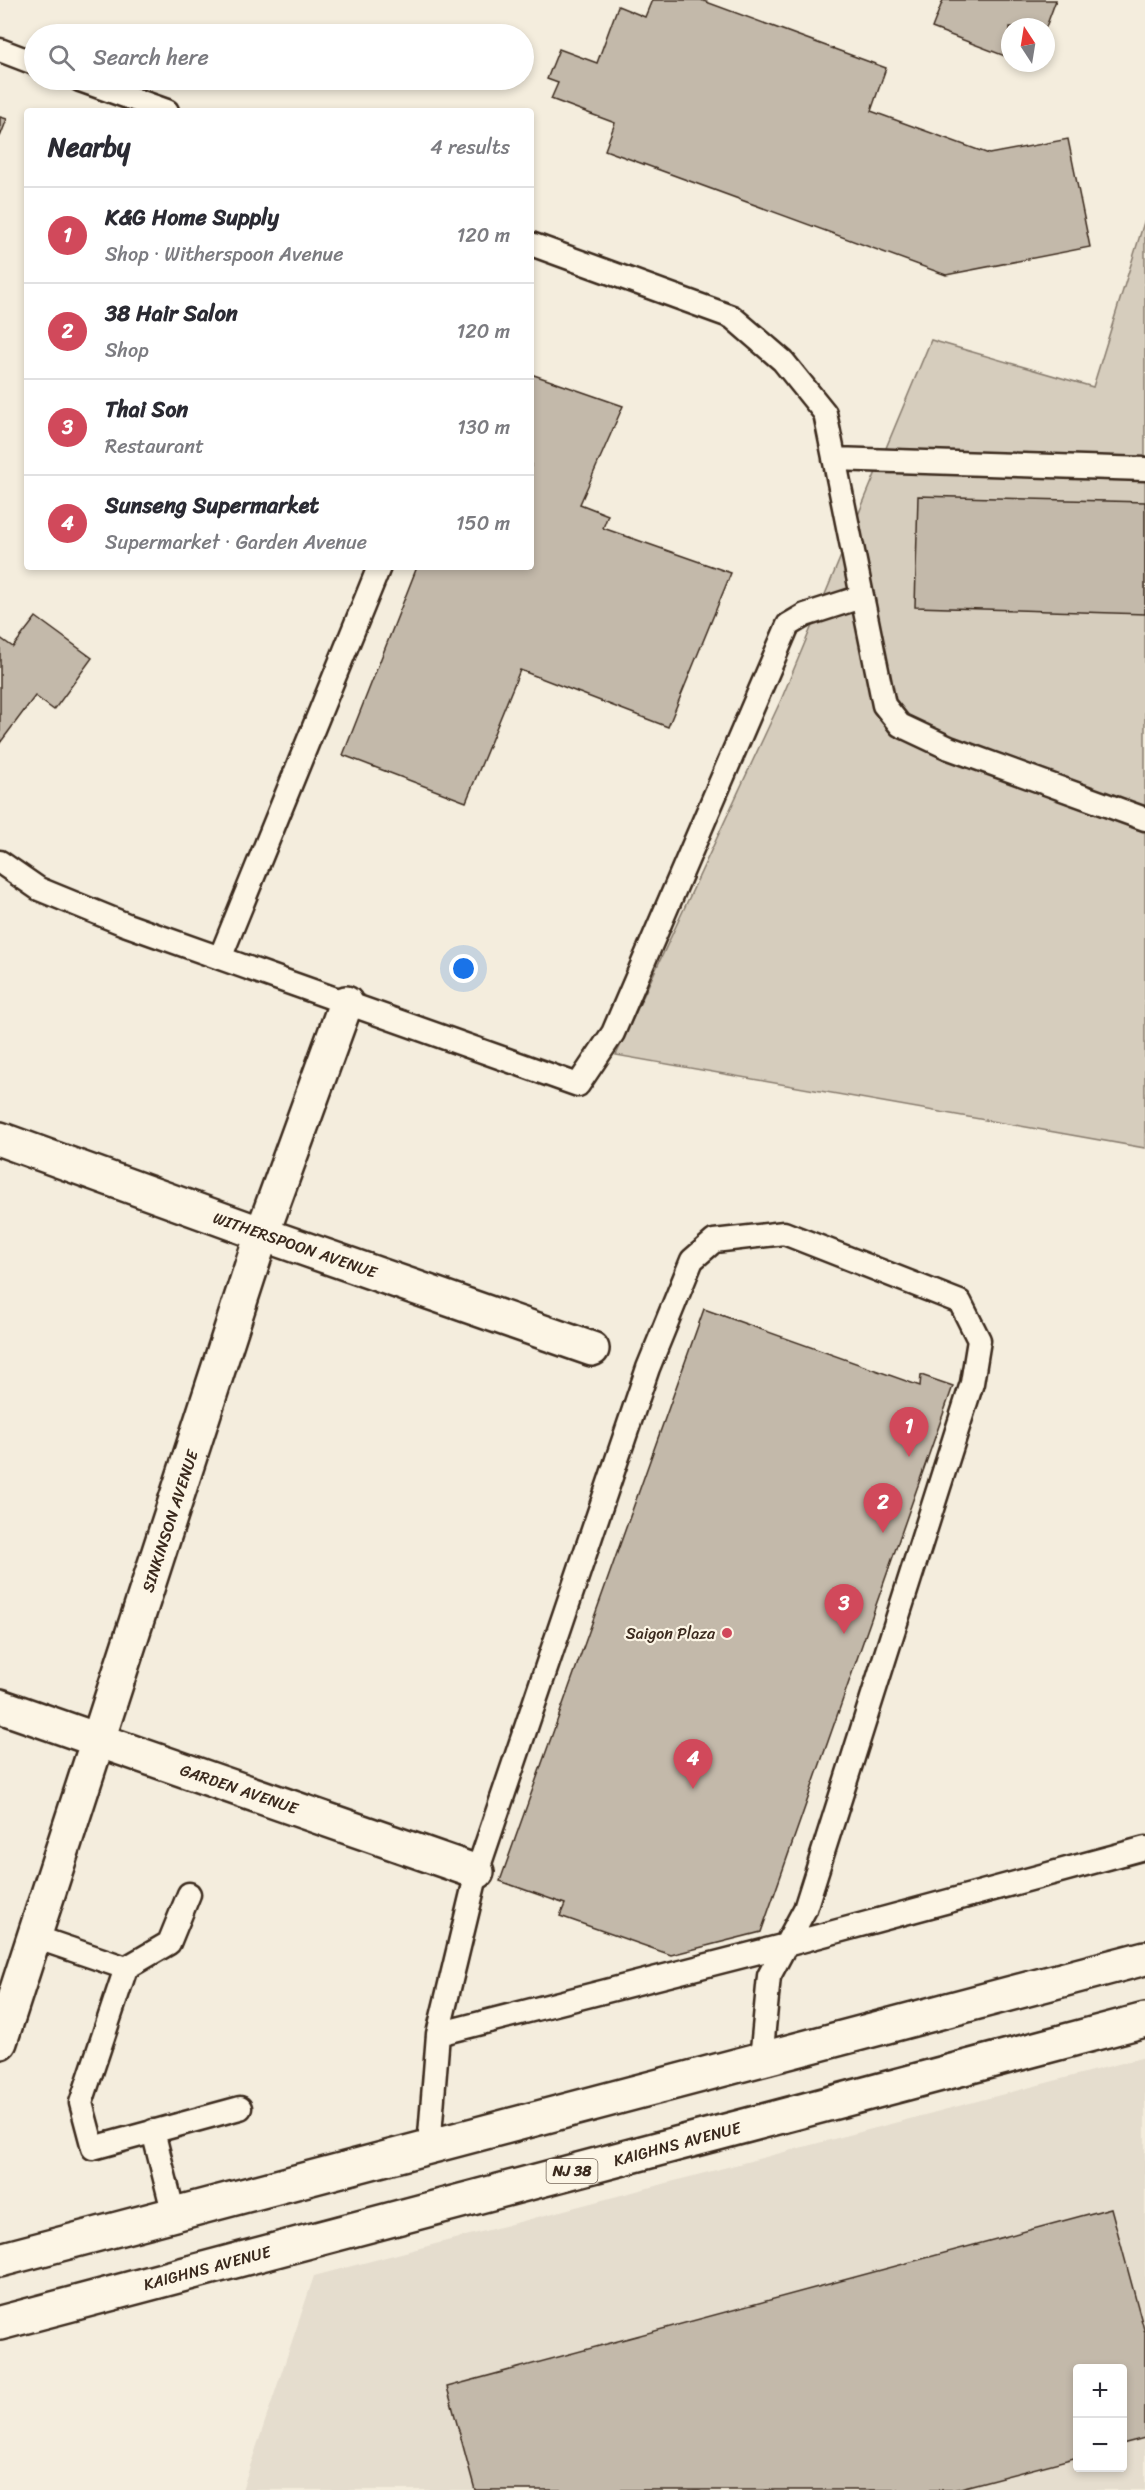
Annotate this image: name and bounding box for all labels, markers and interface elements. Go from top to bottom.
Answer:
north arrow [1001,18,1055,72]
search box [24,24,534,90]
text: Search here [93,38,209,77]
icon: search [45,41,78,74]
text: Nearby [48,124,130,170]
text: 4 results [430,130,510,165]
text: K&G Home Supply [105,198,279,237]
text: 1 [63,218,72,253]
text: 120 m [457,218,510,253]
text: Shop · Witherspoon Avenue [105,237,344,272]
text: 38 Hair Salon [105,294,238,333]
text: 2 [62,314,73,349]
text: 120 m [457,314,510,349]
text: Shop [105,333,149,368]
text: Thai Son [105,390,188,429]
text: 3 [62,410,73,445]
text: 130 m [457,410,510,445]
text: Restaurant [105,429,204,464]
text: Sunseng Supermarket [105,486,319,525]
text: 4 [61,506,74,541]
text: 150 m [456,506,510,541]
text: Supermarket · Garden Avenue [105,525,367,560]
your location [449,954,478,983]
street label: WITHERSPOON AVENUE [209,1203,382,1287]
pin: 1 [890,1408,928,1457]
street label: SINKINSON AVENUE [133,1445,207,1596]
pin: 2 [864,1484,902,1533]
pin: 3 [824,1584,864,1634]
place label: Saigon Plaza [626,1619,716,1648]
marker: Saigon Plaza [720,1626,734,1640]
pin: 4 [674,1740,712,1789]
street label: GARDEN AVENUE [176,1755,303,1823]
street label: KAIGHNS AVENUE [610,2113,745,2175]
road number: NJ 38 [546,2159,598,2183]
street label: KAIGHNS AVENUE [140,2237,275,2299]
map controls [1073,2364,1127,2472]
button: + [1073,2364,1127,2418]
button: − [1073,2418,1127,2472]

